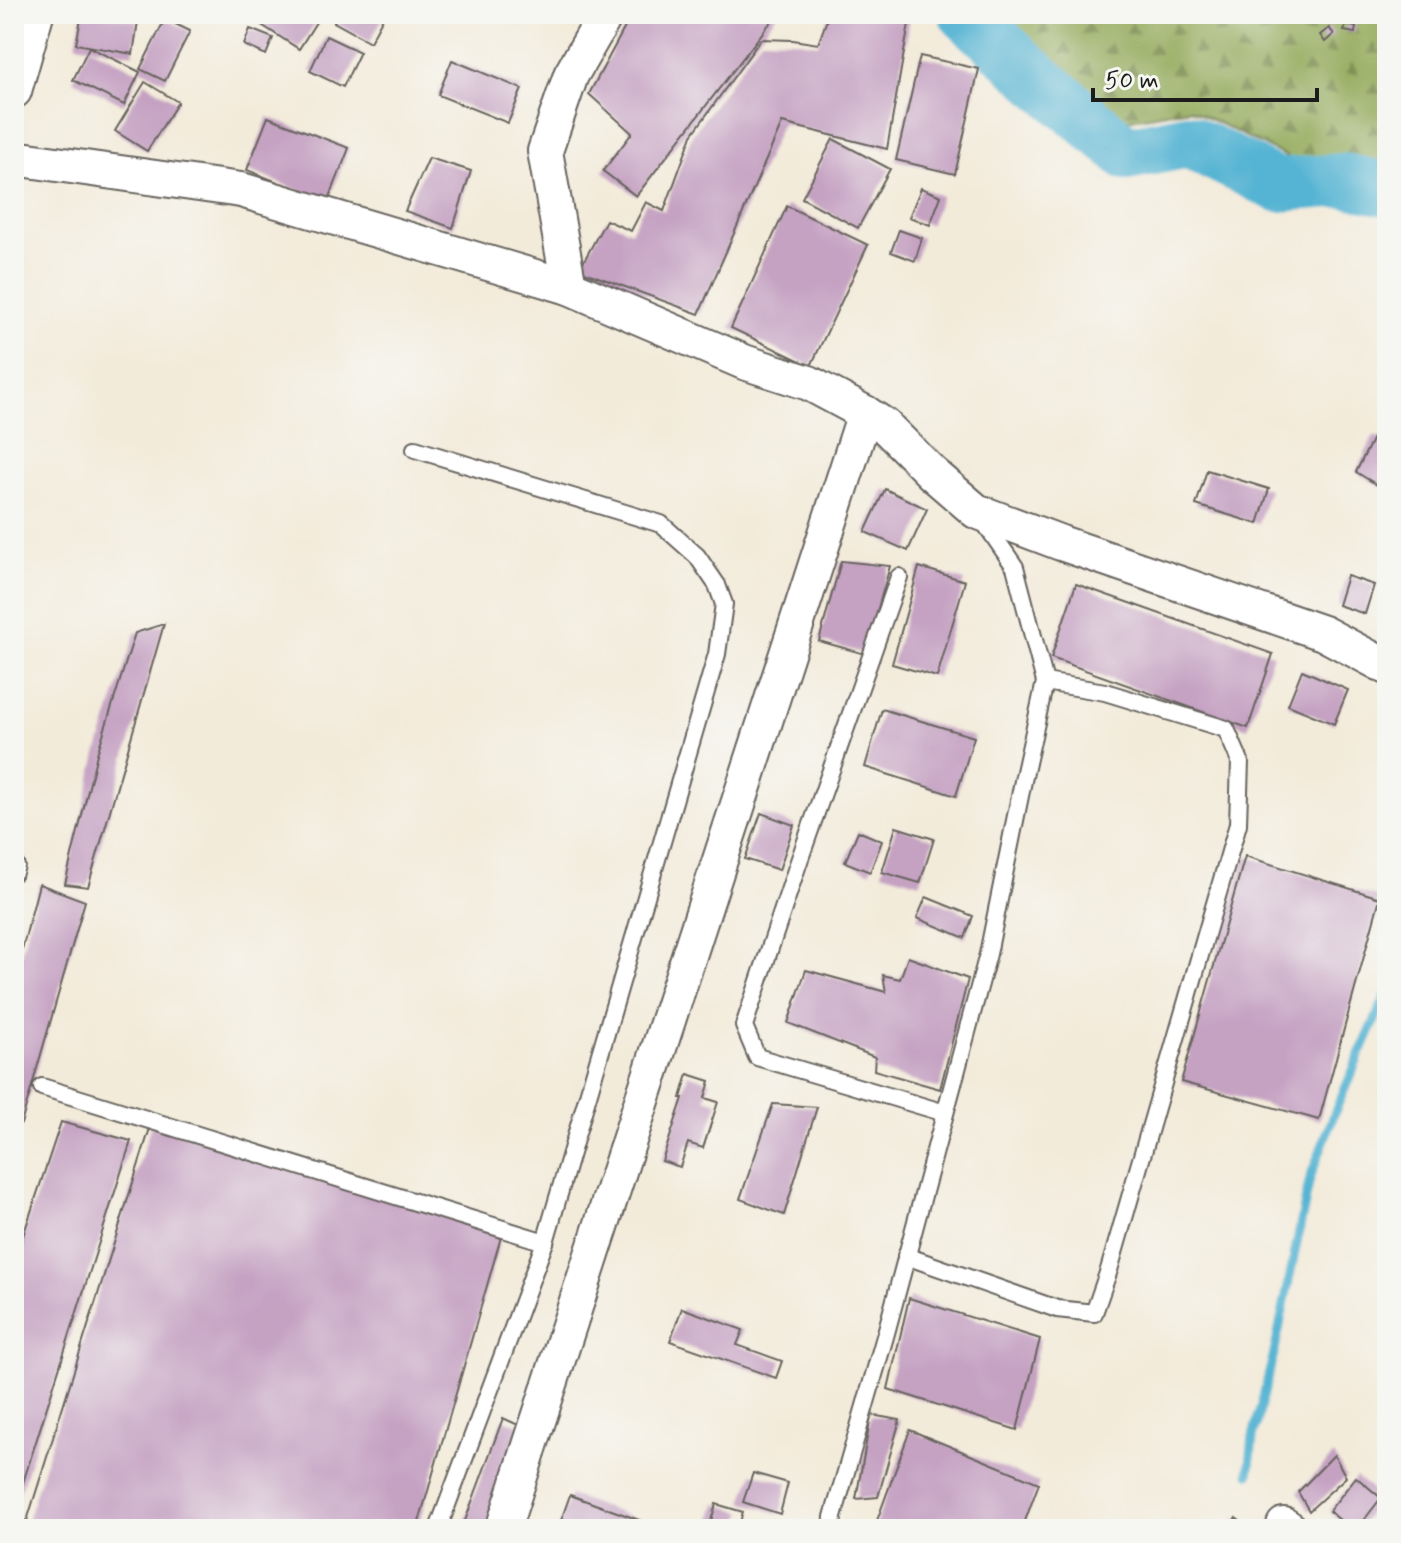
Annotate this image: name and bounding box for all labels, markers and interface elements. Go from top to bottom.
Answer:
scale bar [1093,52,1317,102]
text: 50 m [1105,66,1159,97]

